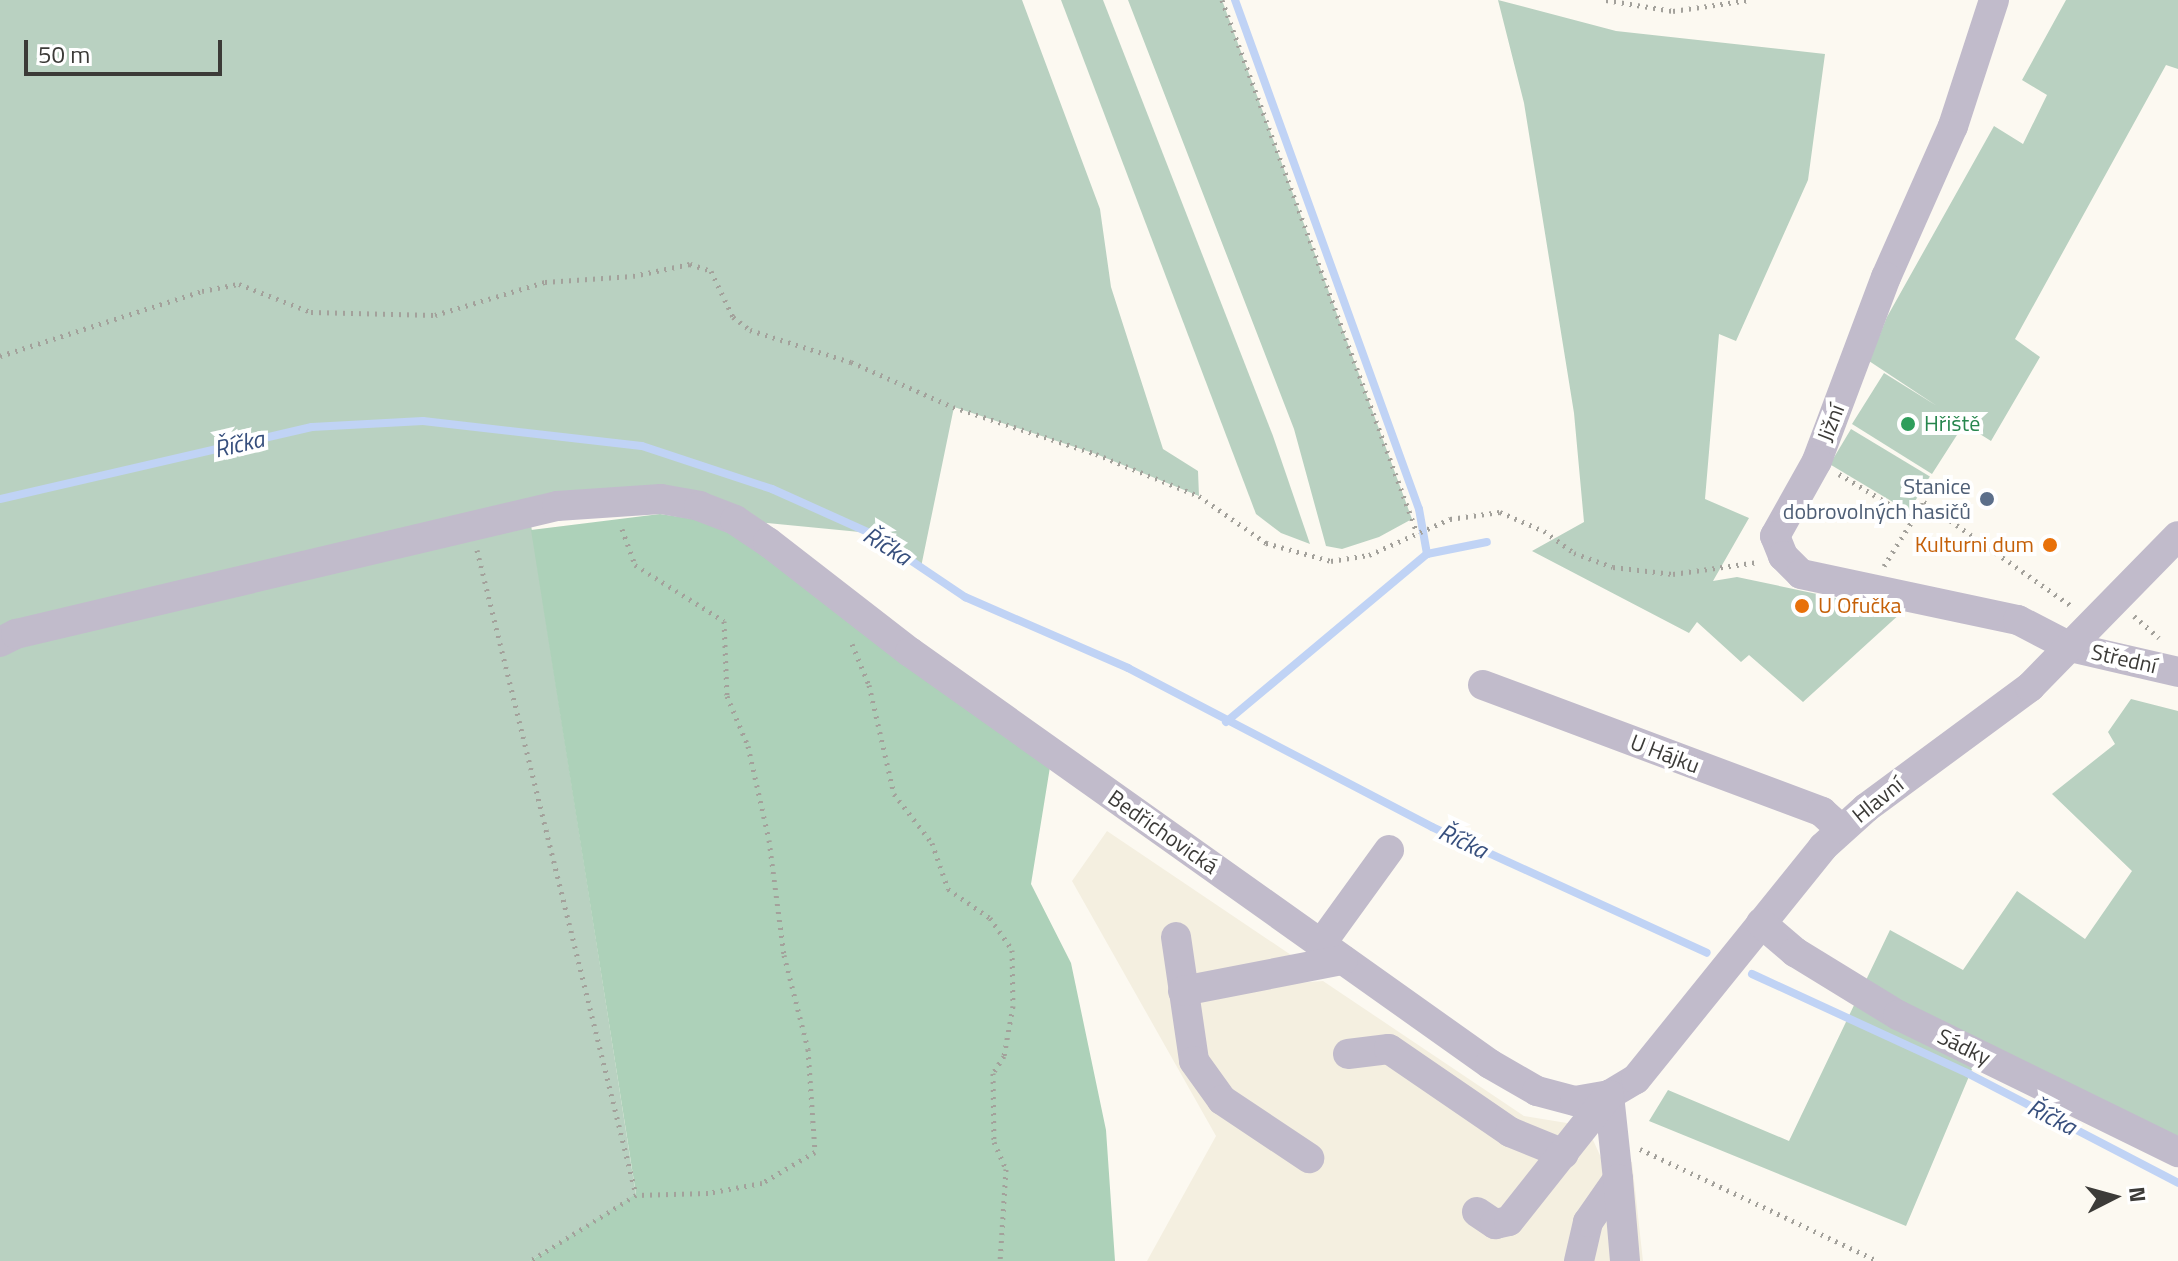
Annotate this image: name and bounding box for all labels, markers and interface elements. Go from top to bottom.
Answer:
scale bar [28,24,226,74]
text: 50 m [38,36,90,72]
street label: Jižní [1812,401,1850,445]
place label: Hřiště [1924,411,1980,437]
marker: Hřiště [1899,415,1917,433]
water label: Říčka [211,424,267,464]
place label: Stanice dobrovolných hasičů [1783,473,1971,524]
marker: Stanice dobrovolných hasičů [1978,490,1996,508]
water label: Říčka [858,520,916,572]
place label: Kulturni dum [1915,532,2034,558]
marker: Kulturni dum [2041,536,2059,554]
place label: U Ofučka [1818,593,1902,619]
marker: U Ofučka [1793,597,1811,615]
street label: Střední [2089,639,2159,679]
street label: U Hájku [1627,729,1703,779]
street label: Hlavní [1847,771,1909,829]
street label: Bedřichovická [1103,784,1223,880]
water label: Říčka [1434,817,1492,865]
street label: Sádky [1933,1023,1995,1071]
water label: Říčka [2023,1093,2081,1141]
north arrow [2074,1157,2154,1237]
text: N [2120,1185,2156,1204]

